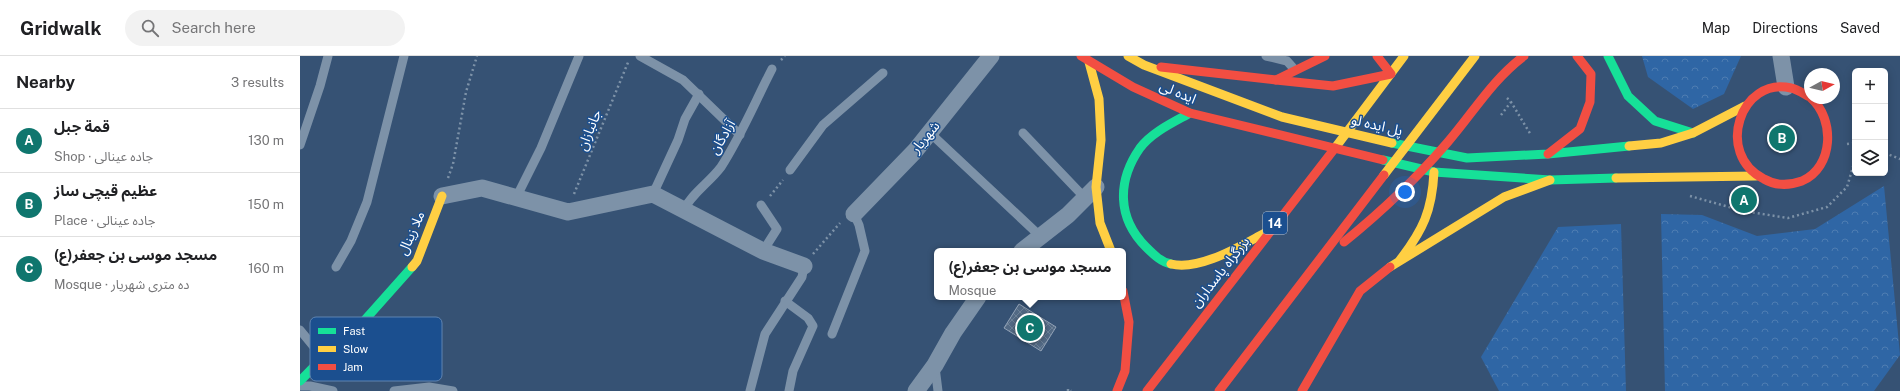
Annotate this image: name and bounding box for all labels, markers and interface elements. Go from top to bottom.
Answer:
search box [125,10,405,46]
text: Gridwalk [20,17,101,39]
icon: search [139,17,161,39]
text: Search here [171,19,256,36]
text: Map [1702,20,1730,36]
text: Directions [1752,20,1818,36]
text: Saved [1840,20,1880,36]
north arrow [1804,68,1840,104]
map controls [1852,68,1888,176]
button: + [1852,68,1888,104]
text: Nearby [16,72,75,92]
text: 3 results [231,75,284,90]
street label: ایده لی [1157,77,1199,108]
button: − [1852,104,1888,140]
street label: جانبازان [574,107,605,153]
street label: پل ایده لو [1349,111,1404,141]
street label: آزادگان [706,116,740,158]
text: قمة جبل [54,118,110,135]
street label: شهریار [907,118,944,158]
pin: B [1769,123,1795,153]
text: A [24,133,34,148]
text: 130 m [248,133,284,148]
button: layers [1852,140,1888,176]
text: Shop · جاده عینالی [54,149,153,164]
text: عظیم قیچی ساز [54,182,157,199]
your location [1395,182,1415,202]
pin: A [1731,185,1757,215]
text: B [25,197,33,212]
text: 150 m [248,197,284,212]
street label: ملا زینال [394,208,429,258]
road number: 14 [1263,212,1287,234]
text: Place · جاده عینالی [54,213,156,228]
street label: بزرگراه پاسداران [1188,233,1254,312]
text: مسجد موسی بن جعفر(ع) [54,246,217,263]
popup [934,248,1126,300]
text: مسجد موسی بن جعفر(ع) [948,258,1112,275]
text: C [24,261,34,276]
text: 160 m [248,261,284,276]
text: Mosque · ده متری شهریار [54,277,190,292]
text: Mosque [948,283,996,298]
pin: C [1017,313,1043,343]
legend [310,317,442,381]
text: Fast [343,325,365,337]
text: Slow [343,343,369,355]
text: Jam [343,361,363,373]

